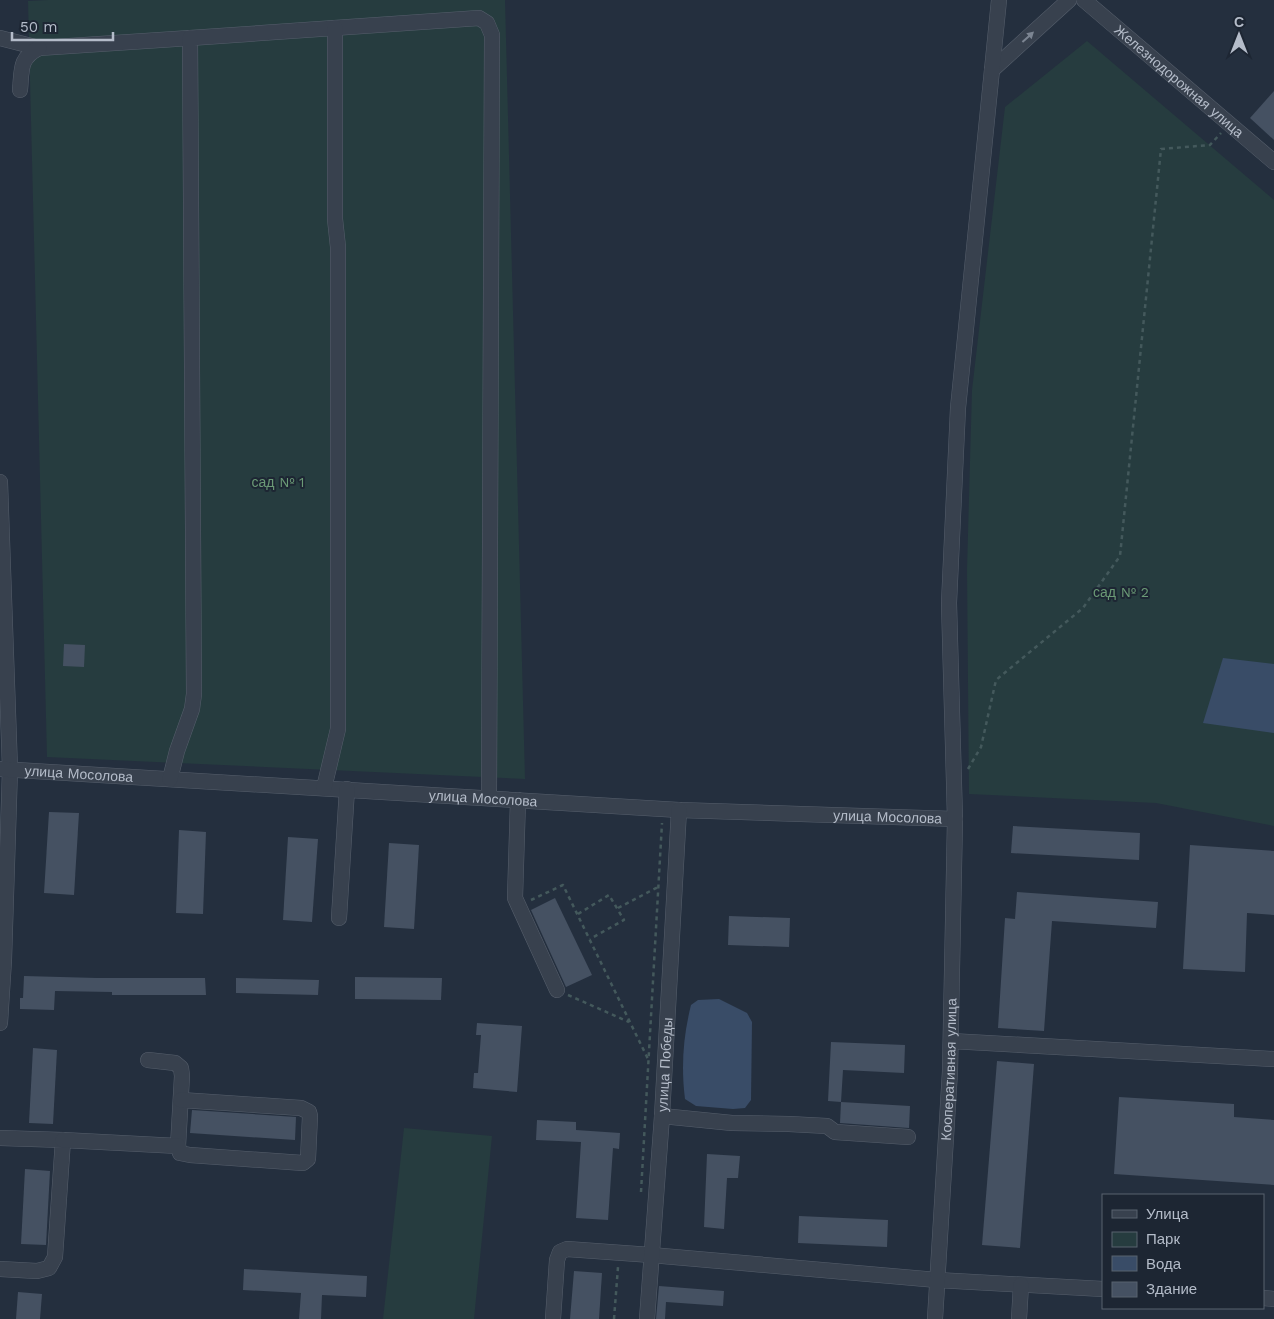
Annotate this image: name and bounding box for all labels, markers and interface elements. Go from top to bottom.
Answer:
scale bar [12,10,114,42]
north arrow [1214,10,1264,60]
text: С [1234,14,1244,30]
text: 50 m [20,18,57,36]
street label: Железнодорожная улица [1111,22,1247,141]
one-way arrow [1021,31,1033,43]
park label: сад № 1 [252,474,305,490]
park label: сад № 2 [1093,584,1149,600]
street label: улица Мосолова [24,762,134,785]
street label: улица Мосолова [428,787,538,809]
street label: улица Мосолова [833,807,942,827]
street label: Кооперативная улица [938,998,959,1141]
street label: улица Победы [654,1017,675,1112]
legend [1102,1194,1264,1309]
text: Улица [1146,1205,1189,1223]
text: Парк [1146,1230,1180,1248]
text: Вода [1146,1255,1182,1273]
text: Здание [1146,1280,1197,1298]

